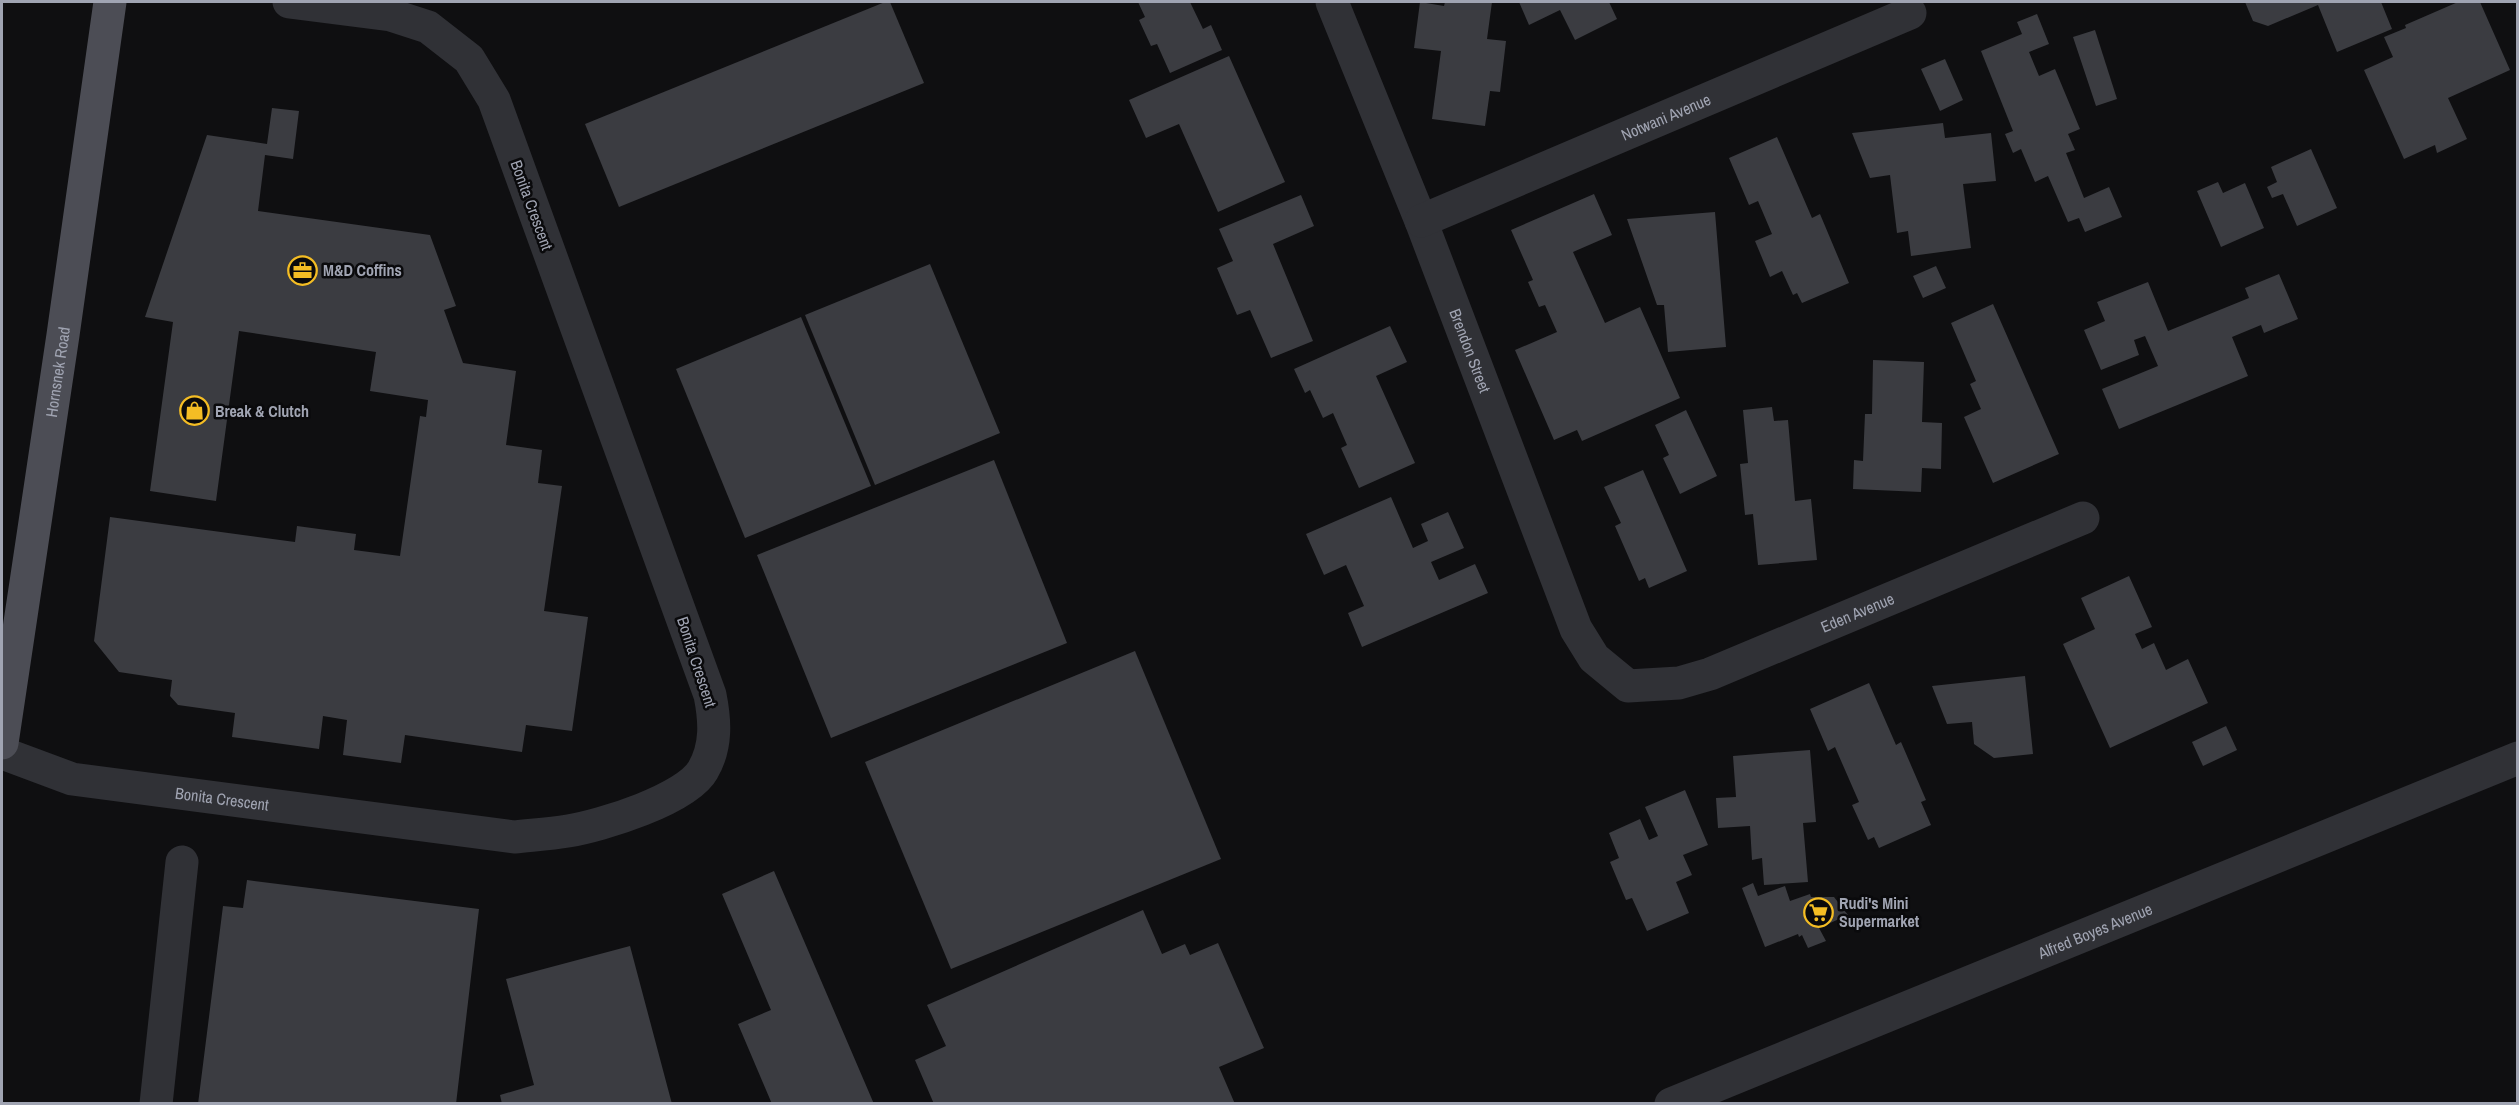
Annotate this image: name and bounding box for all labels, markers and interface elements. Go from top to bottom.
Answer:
street label: Notwani Avenue [1618,88,1714,146]
street label: Bonita Crescent [506,157,559,253]
office icon: M&D Coffins [286,254,318,286]
place label: M&D Coffins [323,259,402,281]
street label: Brendon Street [1444,305,1496,396]
street label: Hornsnek Road [40,325,75,419]
shop icon: Break & Clutch [178,395,210,427]
place label: Break & Clutch [215,400,309,422]
street label: Eden Avenue [1817,587,1897,638]
street label: Bonita Crescent [672,614,722,710]
street label: Bonita Crescent [174,782,270,816]
place label: Rudi's Mini Supermarket [1839,892,1920,932]
supermarket icon: Rudi's Mini Supermarket [1802,896,1834,928]
street label: Alfred Boyes Avenue [2034,898,2155,964]

